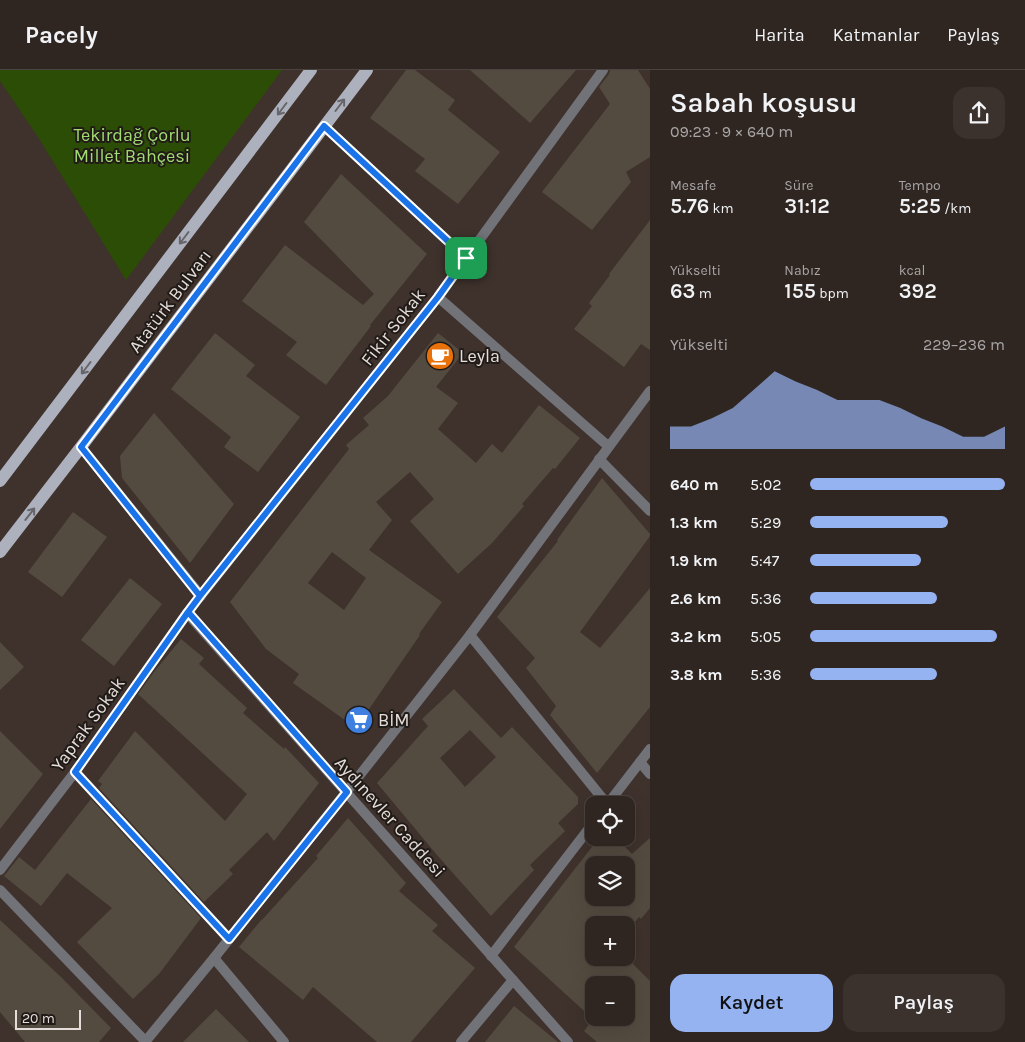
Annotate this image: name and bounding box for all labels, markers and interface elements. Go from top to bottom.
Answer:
text: Pacely [25,21,98,49]
text: Harita [754,24,805,46]
text: Katmanlar [833,24,919,46]
text: Paylaş [947,24,1000,46]
text: Sabah koşusu [670,86,857,119]
button: share [953,87,1005,139]
one-way arrow [334,99,345,112]
one-way arrow [277,102,287,116]
text: 09:23 · 9 × 640 m [670,122,793,141]
park label: Tekirdağ Çorlu Millet Bahçesi [73,124,191,167]
text: Mesafe [670,177,716,194]
text: Süre [784,177,814,194]
text: Tempo [899,177,941,194]
text: 5.76 [670,194,709,218]
text: 31:12 [784,194,830,218]
text: 5:25 [899,194,941,218]
text: km [709,200,734,217]
text: /km [941,200,971,217]
one-way arrow [179,231,189,245]
pin [445,237,487,279]
icon: arrive [452,244,480,272]
street label: Atatürk Bulvarı [124,245,216,357]
text: Yükselti [670,262,721,279]
text: Nabız [784,262,821,279]
text: kcal [899,262,925,279]
text: 63 [670,279,695,303]
text: 155 [784,279,816,303]
text: 392 [899,279,937,303]
street label: Fikir Sokak [356,284,430,370]
text: m [695,285,712,302]
text: bpm [816,285,849,302]
text: Yükselti [670,335,728,354]
text: 229–236 m [923,335,1005,354]
cafe icon: Leyla [425,341,455,371]
place label: Leyla [459,345,500,367]
one-way arrow [80,361,91,374]
text: 640 m [670,475,719,494]
text: 5:02 [750,475,782,494]
one-way arrow [24,507,35,520]
text: 1.3 km [670,513,718,532]
text: 5:29 [750,513,781,532]
text: 1.9 km [670,551,718,570]
text: 5:47 [750,551,779,570]
text: 2.6 km [670,589,722,608]
text: 5:36 [750,589,781,608]
text: 3.2 km [670,627,722,646]
text: 5:05 [750,627,781,646]
text: 3.8 km [670,665,722,684]
text: 5:36 [750,665,781,684]
street label: Yaprak Sokak [46,673,130,775]
supermarket icon: BİM [344,705,374,735]
place label: BİM [378,709,409,731]
street label: Aydınevler Caddesi [330,752,450,882]
map controls [585,796,635,1026]
button: locate [585,796,635,846]
button: layers [585,856,635,906]
button: + [585,916,635,966]
button: Kaydet [670,974,833,1032]
button: Paylaş [843,974,1005,1032]
button: − [585,976,635,1026]
scale bar [15,1007,81,1030]
text: 20 m [22,1010,55,1027]

